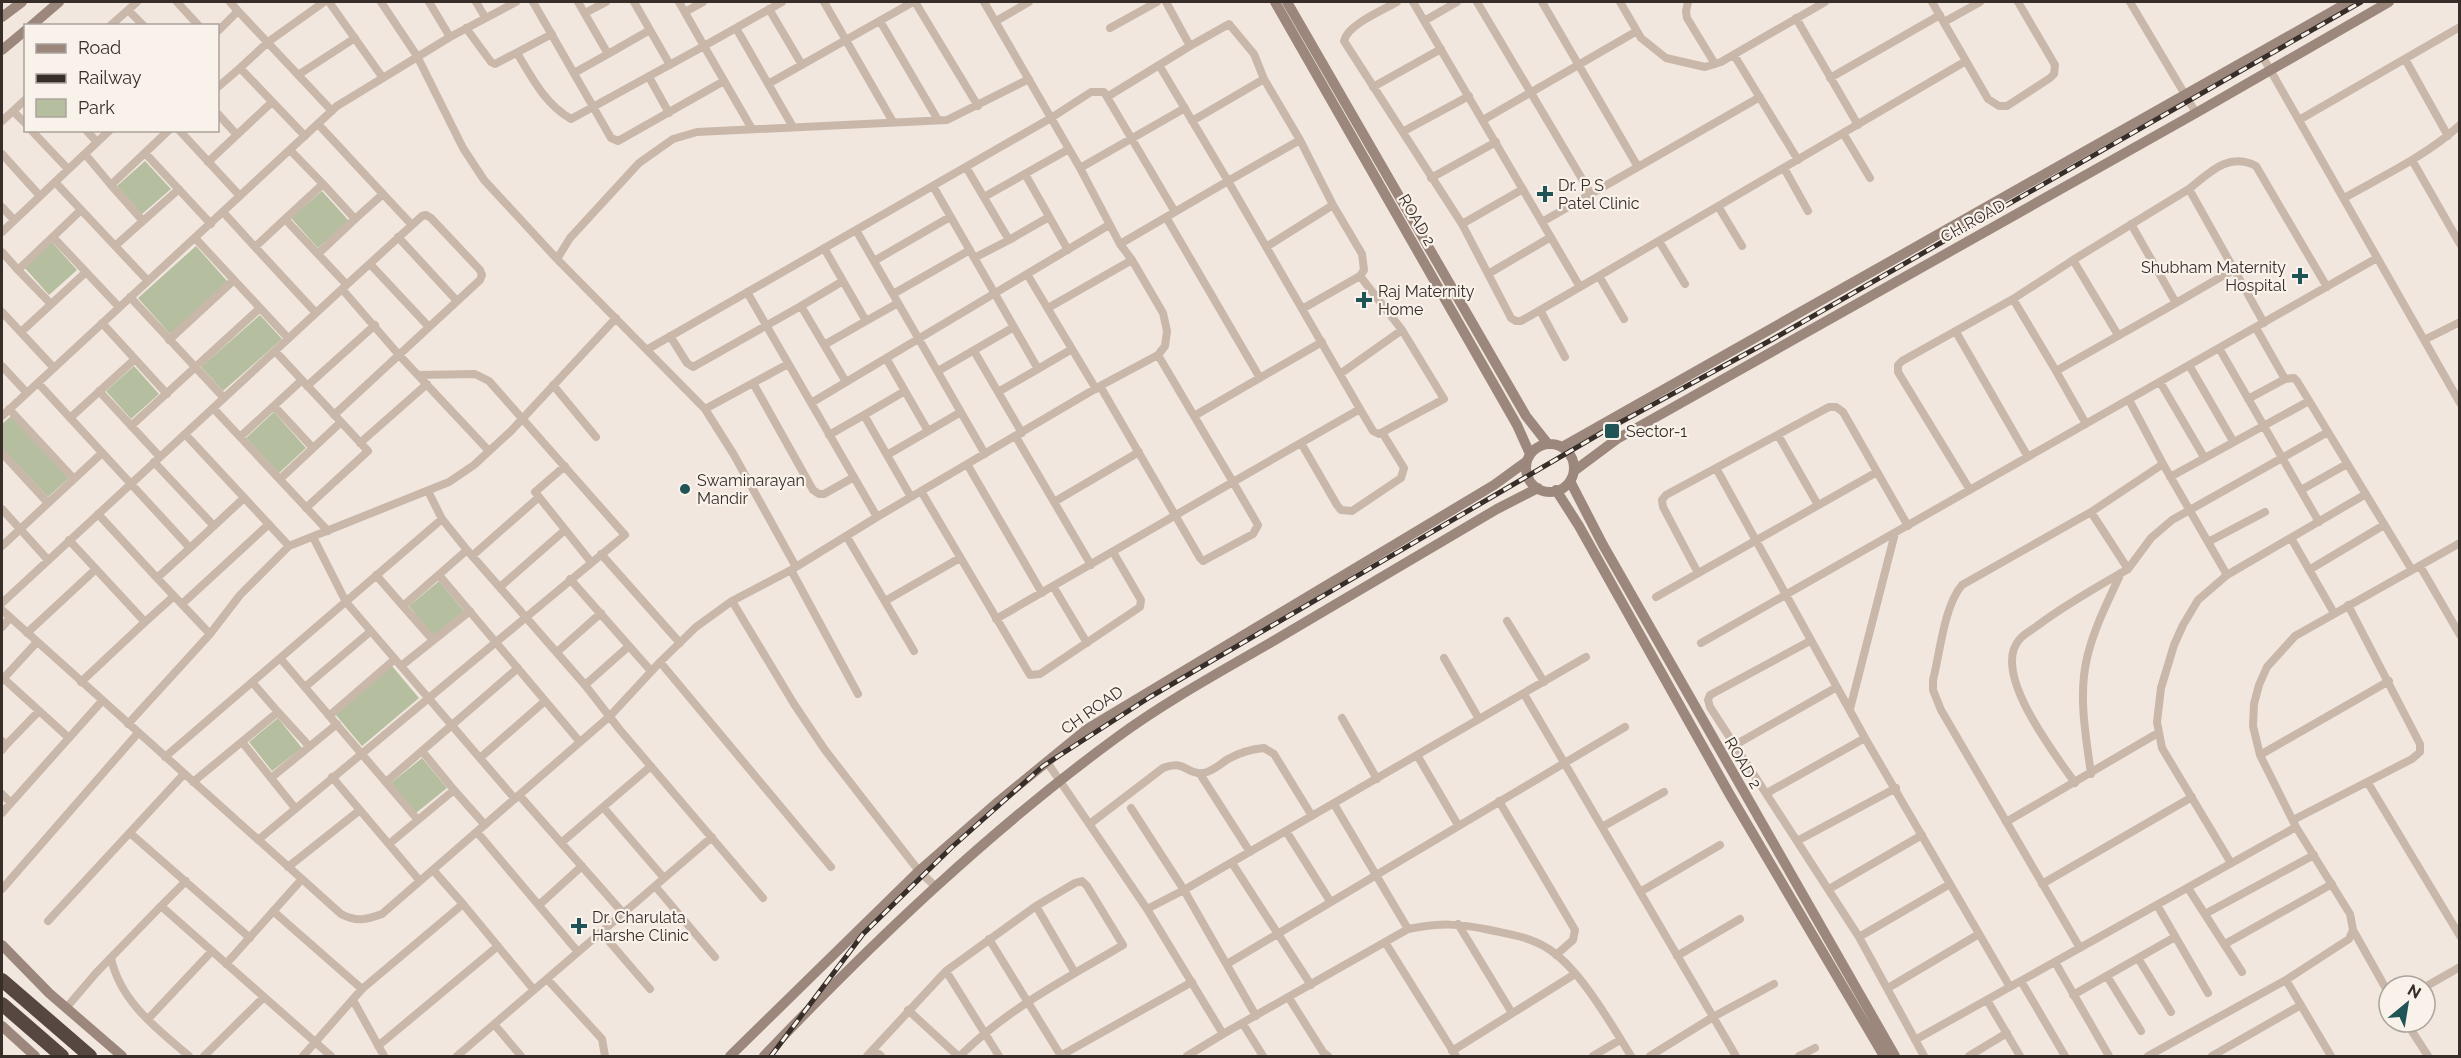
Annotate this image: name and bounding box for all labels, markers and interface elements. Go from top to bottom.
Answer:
legend [24,24,219,132]
text: Road [78,37,121,58]
text: Railway [78,67,142,88]
text: Park [78,97,115,118]
place label: Dr. P S Patel Clinic [1558,176,1640,213]
marker: Dr. P S Patel Clinic [1536,185,1554,203]
street label: ROAD 2 [1395,191,1439,249]
street label: CH ROAD [1937,195,2009,247]
place label: Shubham Maternity Hospital [2141,258,2287,295]
marker: Shubham Maternity Hospital [2291,267,2309,285]
place label: Raj Maternity Home [1378,282,1475,319]
marker: Raj Maternity Home [1355,291,1373,309]
marker: Sector-1 [1603,422,1621,440]
place label: Sector-1 [1626,422,1687,441]
place label: Swaminarayan Mandir [697,471,805,508]
marker: Swaminarayan Mandir [678,482,692,496]
street label: CH ROAD [1057,682,1127,738]
street label: ROAD 2 [1721,734,1765,792]
place label: Dr. Charulata Harshe Clinic [592,908,689,945]
marker: Dr. Charulata Harshe Clinic [570,917,588,935]
north arrow [2377,974,2437,1034]
text: N [2404,980,2424,1003]

